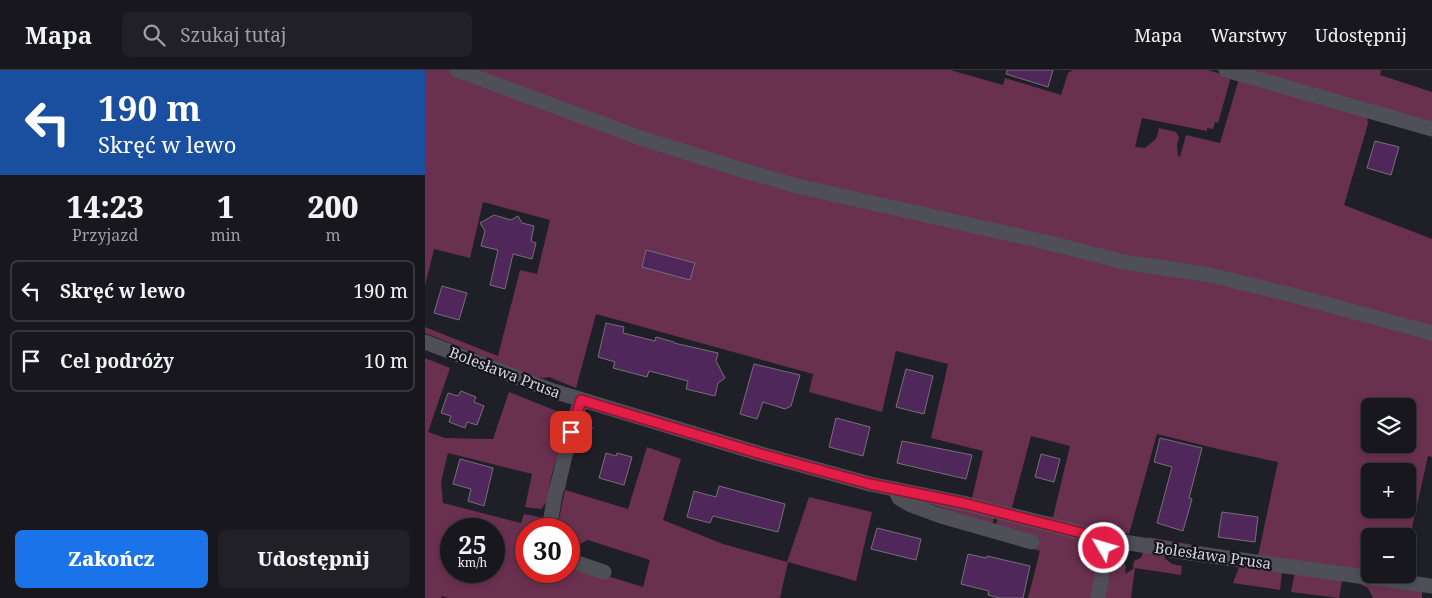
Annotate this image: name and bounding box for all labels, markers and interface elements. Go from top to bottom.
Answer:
search box [122,12,472,57]
text: Mapa [25,18,92,51]
icon: search [140,21,168,49]
text: Szukaj tutaj [180,22,287,48]
text: Mapa [1134,23,1182,47]
text: Warstwy [1210,23,1287,47]
text: Udostępnij [1315,23,1407,47]
text: 190 m [98,84,201,131]
icon: left [15,90,80,155]
text: Skręć w lewo [98,129,236,159]
text: 14:23 [67,186,144,227]
text: 1 [217,186,234,227]
text: 200 [307,186,358,227]
text: Przyjazd [72,224,138,246]
text: min [210,224,241,246]
text: m [325,224,341,246]
icon: left [17,277,45,305]
text: Skręć w lewo [60,278,186,304]
text: 190 m [353,278,408,304]
street label: Bolesława Prusa [447,342,563,402]
icon: arrive [17,347,45,375]
text: Cel podróży [60,348,174,374]
text: 10 m [364,348,408,374]
map controls [1361,398,1416,583]
button: layers [1361,398,1416,453]
pin [550,411,592,453]
icon: arrive [557,418,585,446]
button: + [1361,463,1416,518]
speed limit sign: 30 [515,518,580,583]
position arrow [1077,521,1129,573]
text: 25 [458,527,487,561]
button: − [1361,528,1416,583]
button: Zakończ [15,530,208,588]
button: Udostępnij [218,530,410,588]
street label: Bolesława Prusa [1153,537,1273,573]
text: km/h [458,554,487,571]

